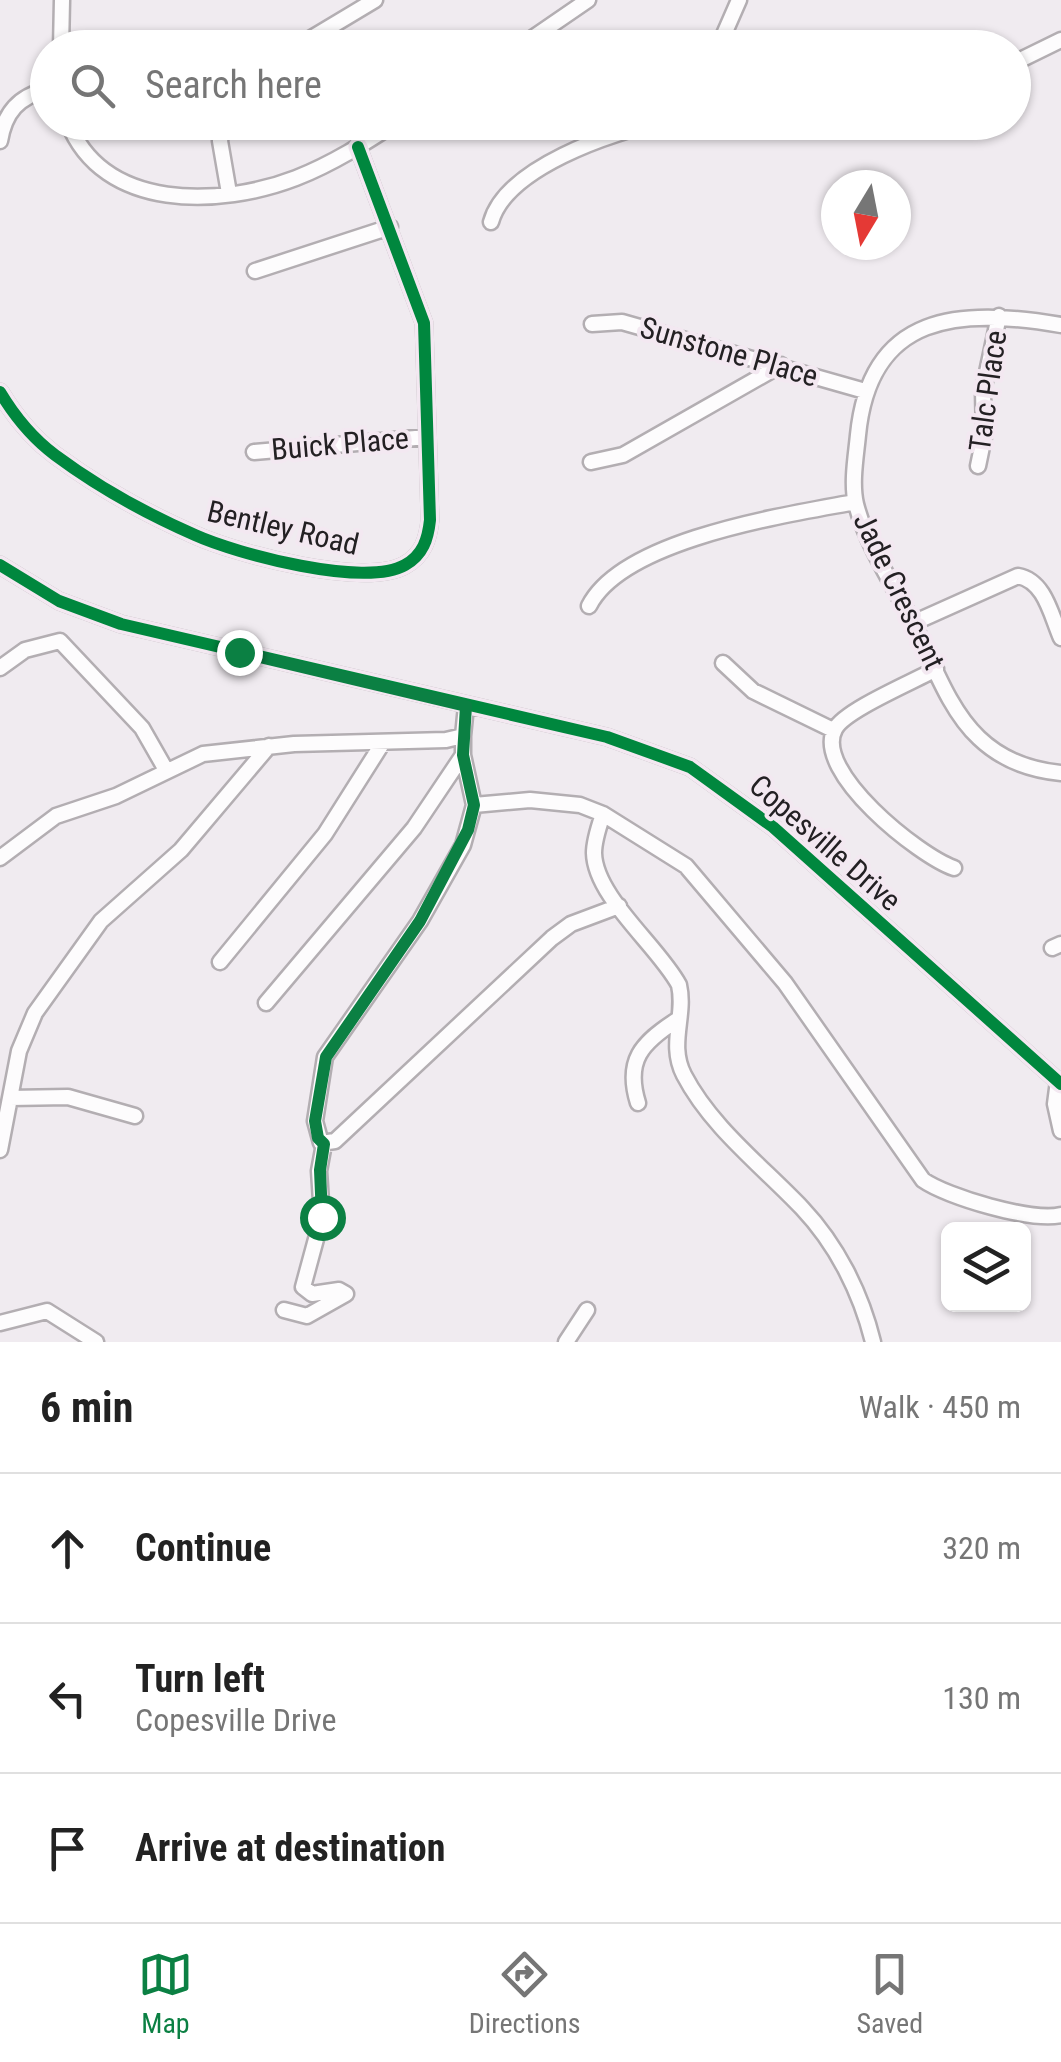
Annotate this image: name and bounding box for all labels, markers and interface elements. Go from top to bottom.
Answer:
search box [30,30,1031,140]
icon: search [65,58,120,113]
text: Search here [145,63,322,107]
north arrow [821,170,911,260]
street label: Sunstone Place [636,309,822,394]
street label: Talc Place [962,328,1013,454]
street label: Buick Place [270,420,410,467]
street label: Bentley Road [204,493,362,562]
street label: Jade Crescent [847,507,952,675]
route end [217,630,263,676]
street label: Copesville Drive [743,767,908,918]
route start [300,1195,346,1241]
map controls [941,1222,1031,1312]
button: layers [941,1222,1031,1312]
text: 6 min [40,1383,133,1432]
text: Walk · 450 m [859,1388,1021,1426]
icon: ahead [40,1521,95,1576]
text: Continue [135,1526,271,1570]
text: 320 m [942,1529,1021,1567]
text: Turn left [135,1657,265,1701]
icon: left [40,1671,95,1726]
text: 130 m [942,1679,1021,1717]
text: Copesville Drive [135,1701,336,1739]
icon: arrive [40,1821,95,1876]
text: Arrive at destination [135,1826,445,1870]
tab: Map [138,1947,193,2040]
tab: Directions [469,1947,581,2040]
tab: Saved [856,1947,923,2040]

